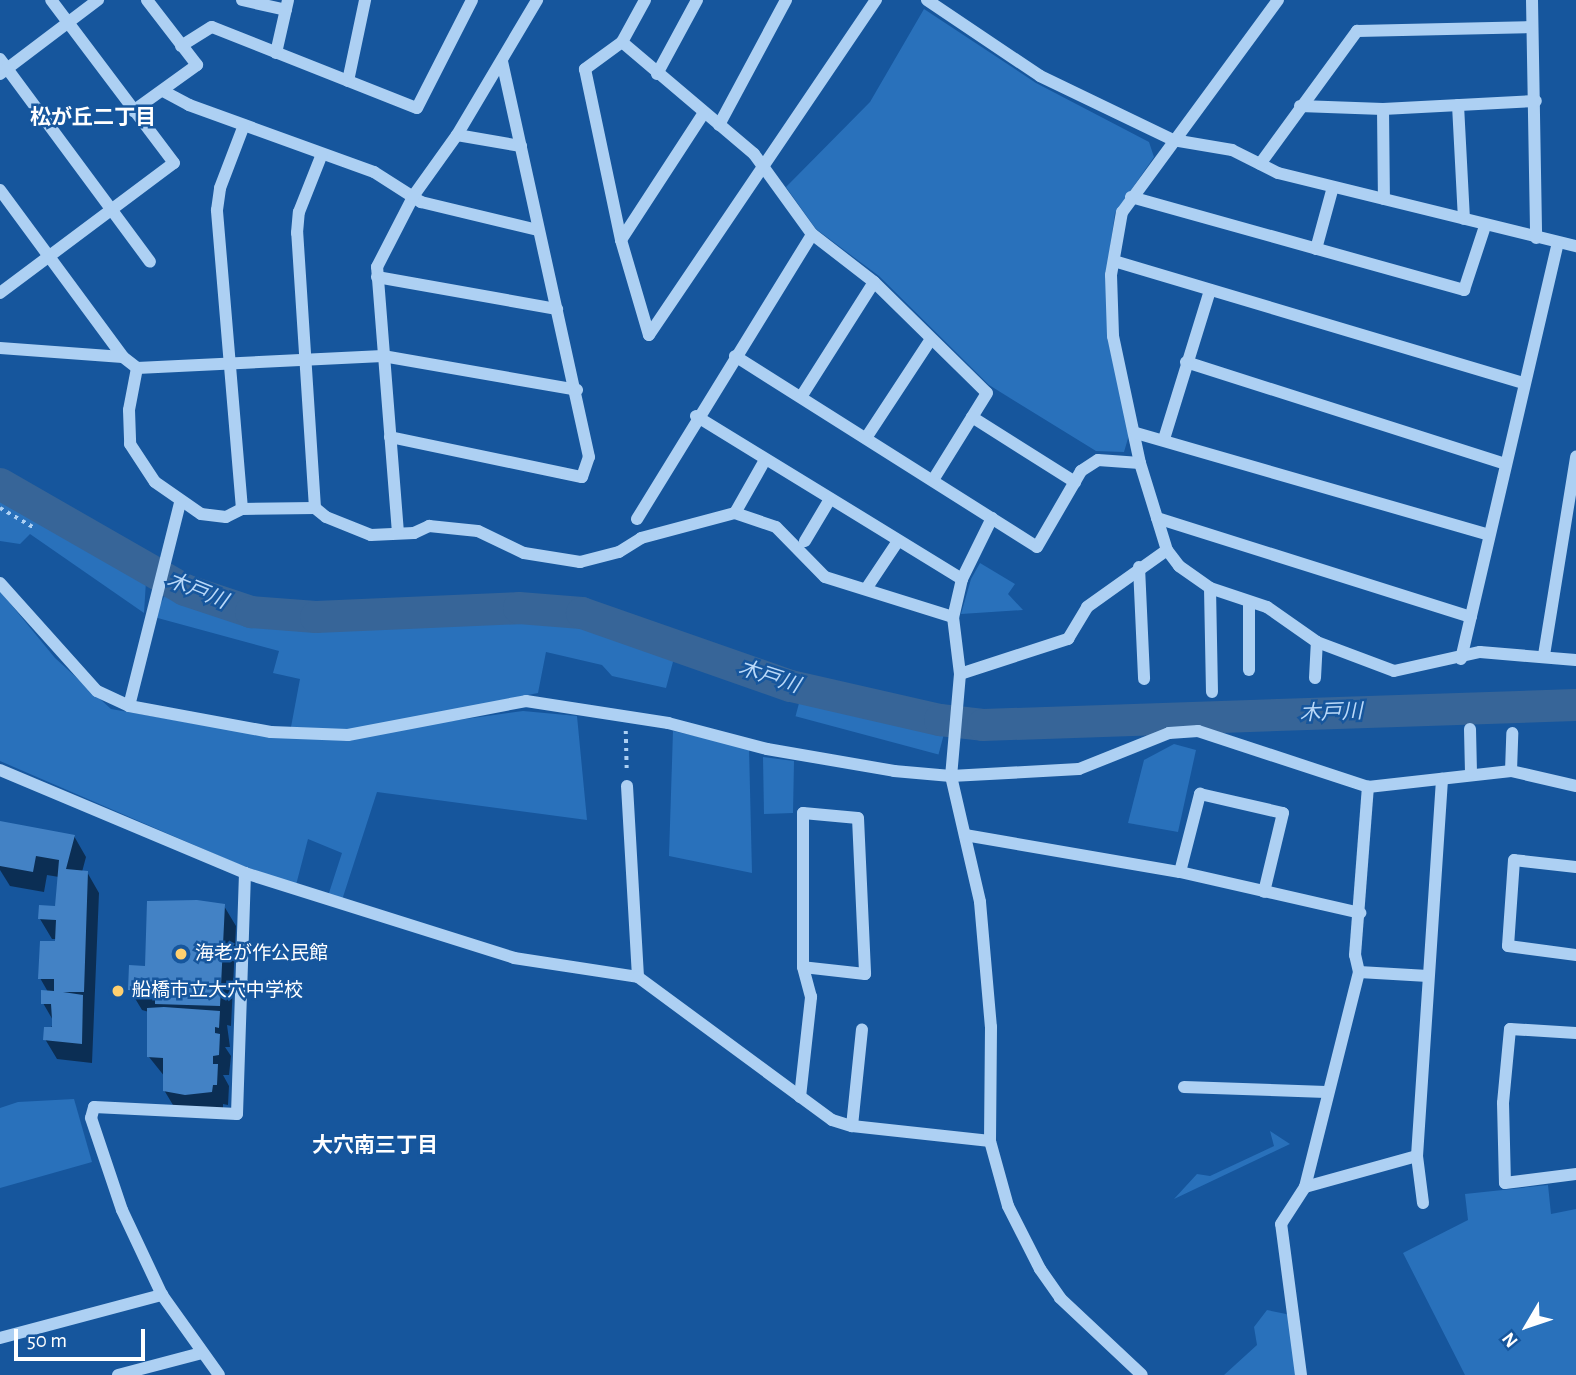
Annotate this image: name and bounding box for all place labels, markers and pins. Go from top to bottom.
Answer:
place label: 海老が作公民館 [195,943,328,965]
marker: 海老が作公民館 [173,946,189,962]
place label: 船橋市立大穴中学校 [132,980,303,1002]
marker: 船橋市立大穴中学校 [110,983,126,999]

